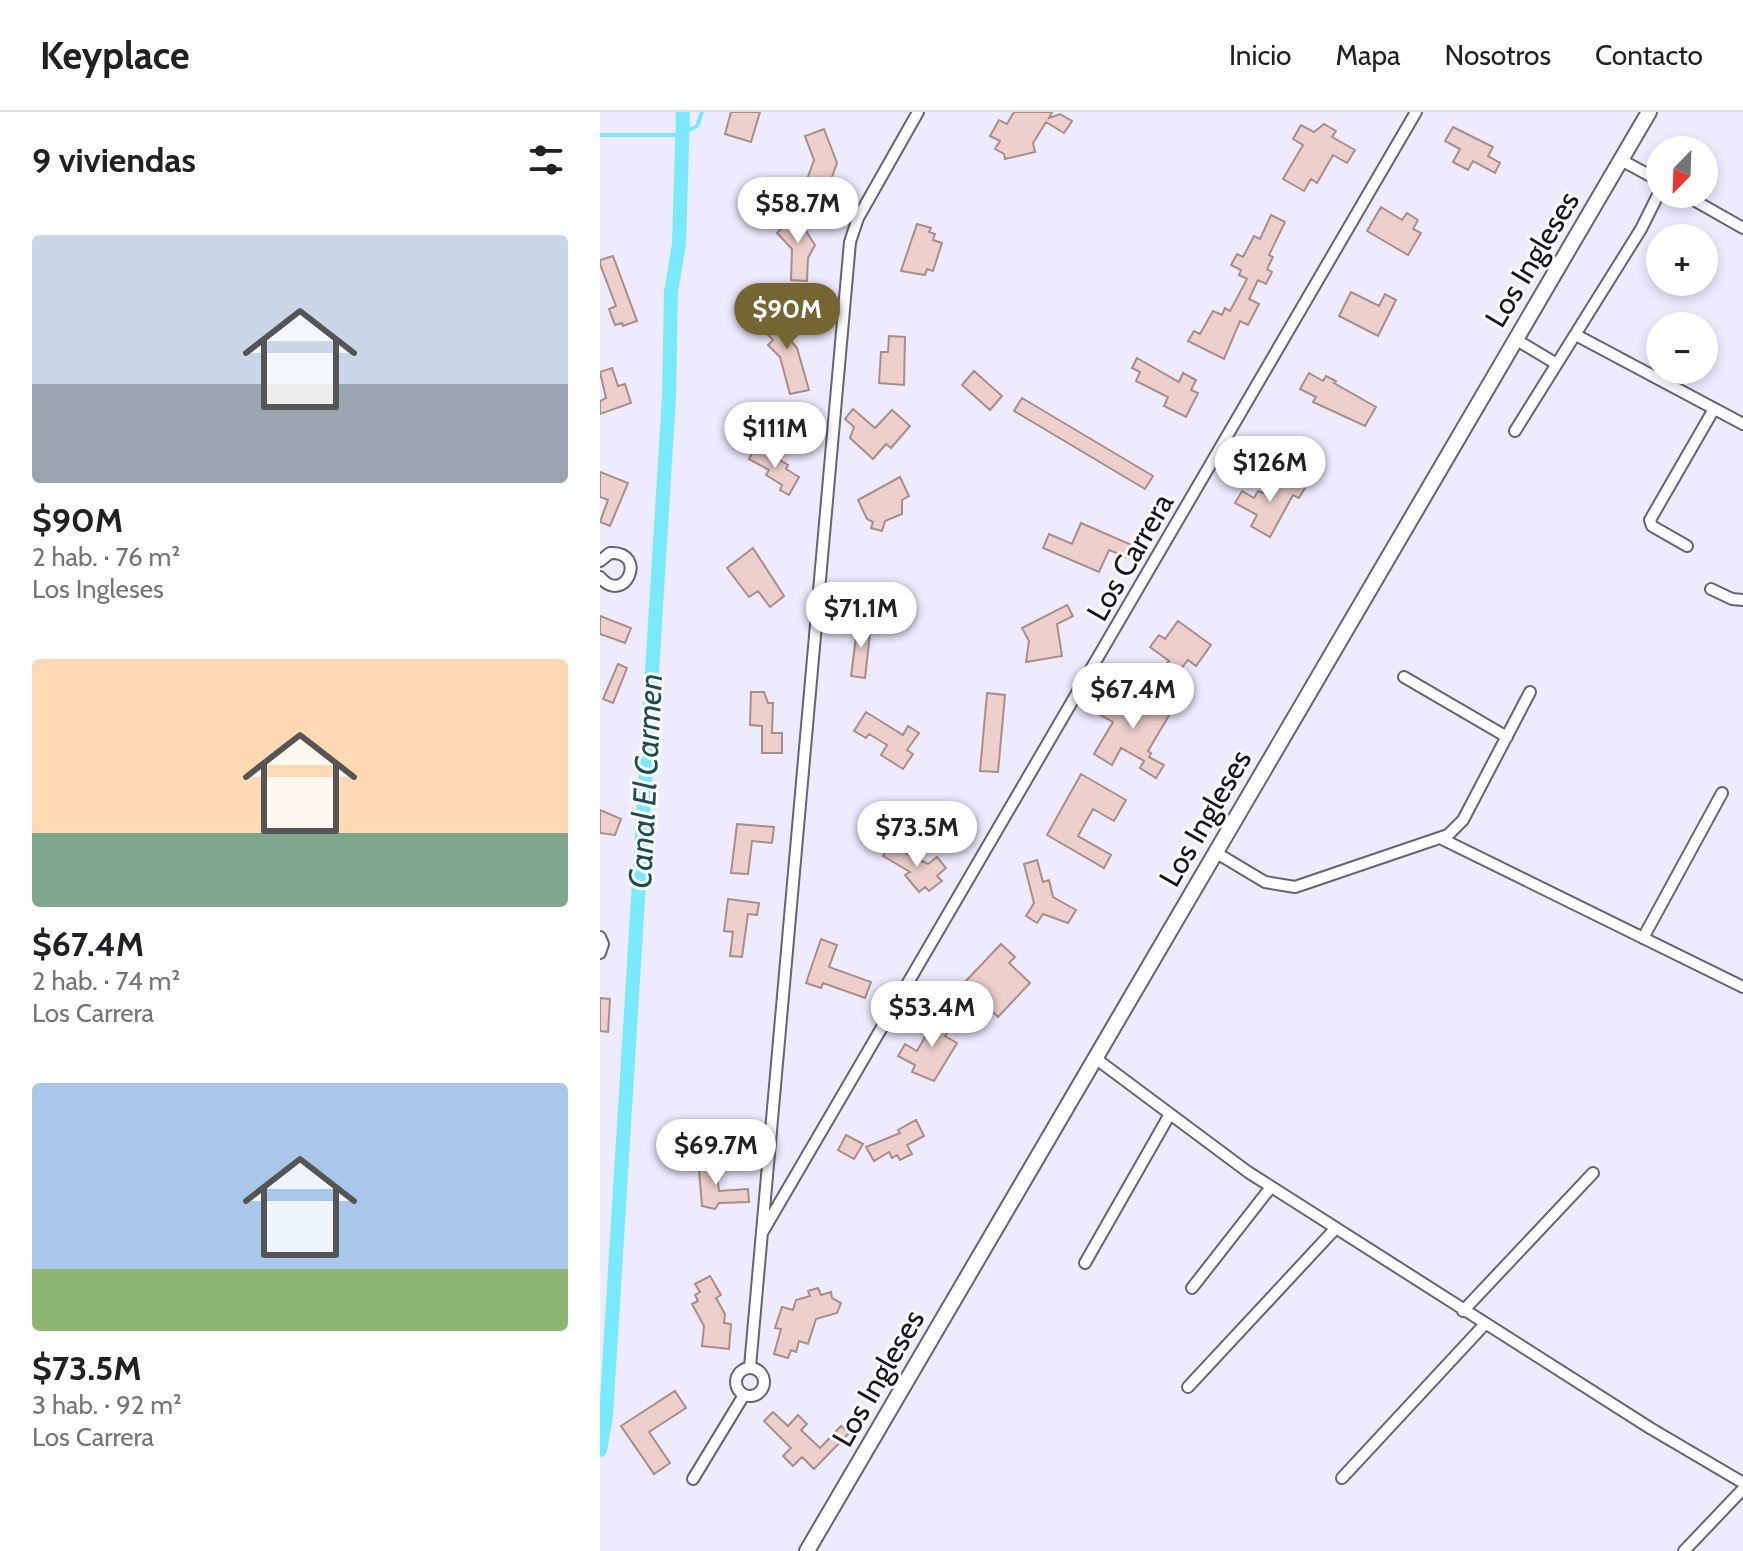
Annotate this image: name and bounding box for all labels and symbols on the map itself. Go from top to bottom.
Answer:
north arrow [1646,136,1718,208]
pin: $58.7M [733,177,863,245]
street label: Los Ingleses [1477,184,1587,334]
pin: $90M [740,283,834,351]
pin: $111M [719,402,831,470]
pin: $126M [1214,436,1326,504]
street label: Los Carrera [1079,486,1182,627]
pin: $71.1M [796,582,926,650]
pin: $67.4M [1068,663,1198,731]
water label: Canal El Carmen [620,672,670,890]
street label: Los Ingleses [1151,743,1259,893]
pin: $73.5M [852,801,982,869]
pin: $53.4M [867,981,997,1049]
pin: $69.7M [651,1119,781,1187]
street label: Los Ingleses [824,1303,932,1453]

